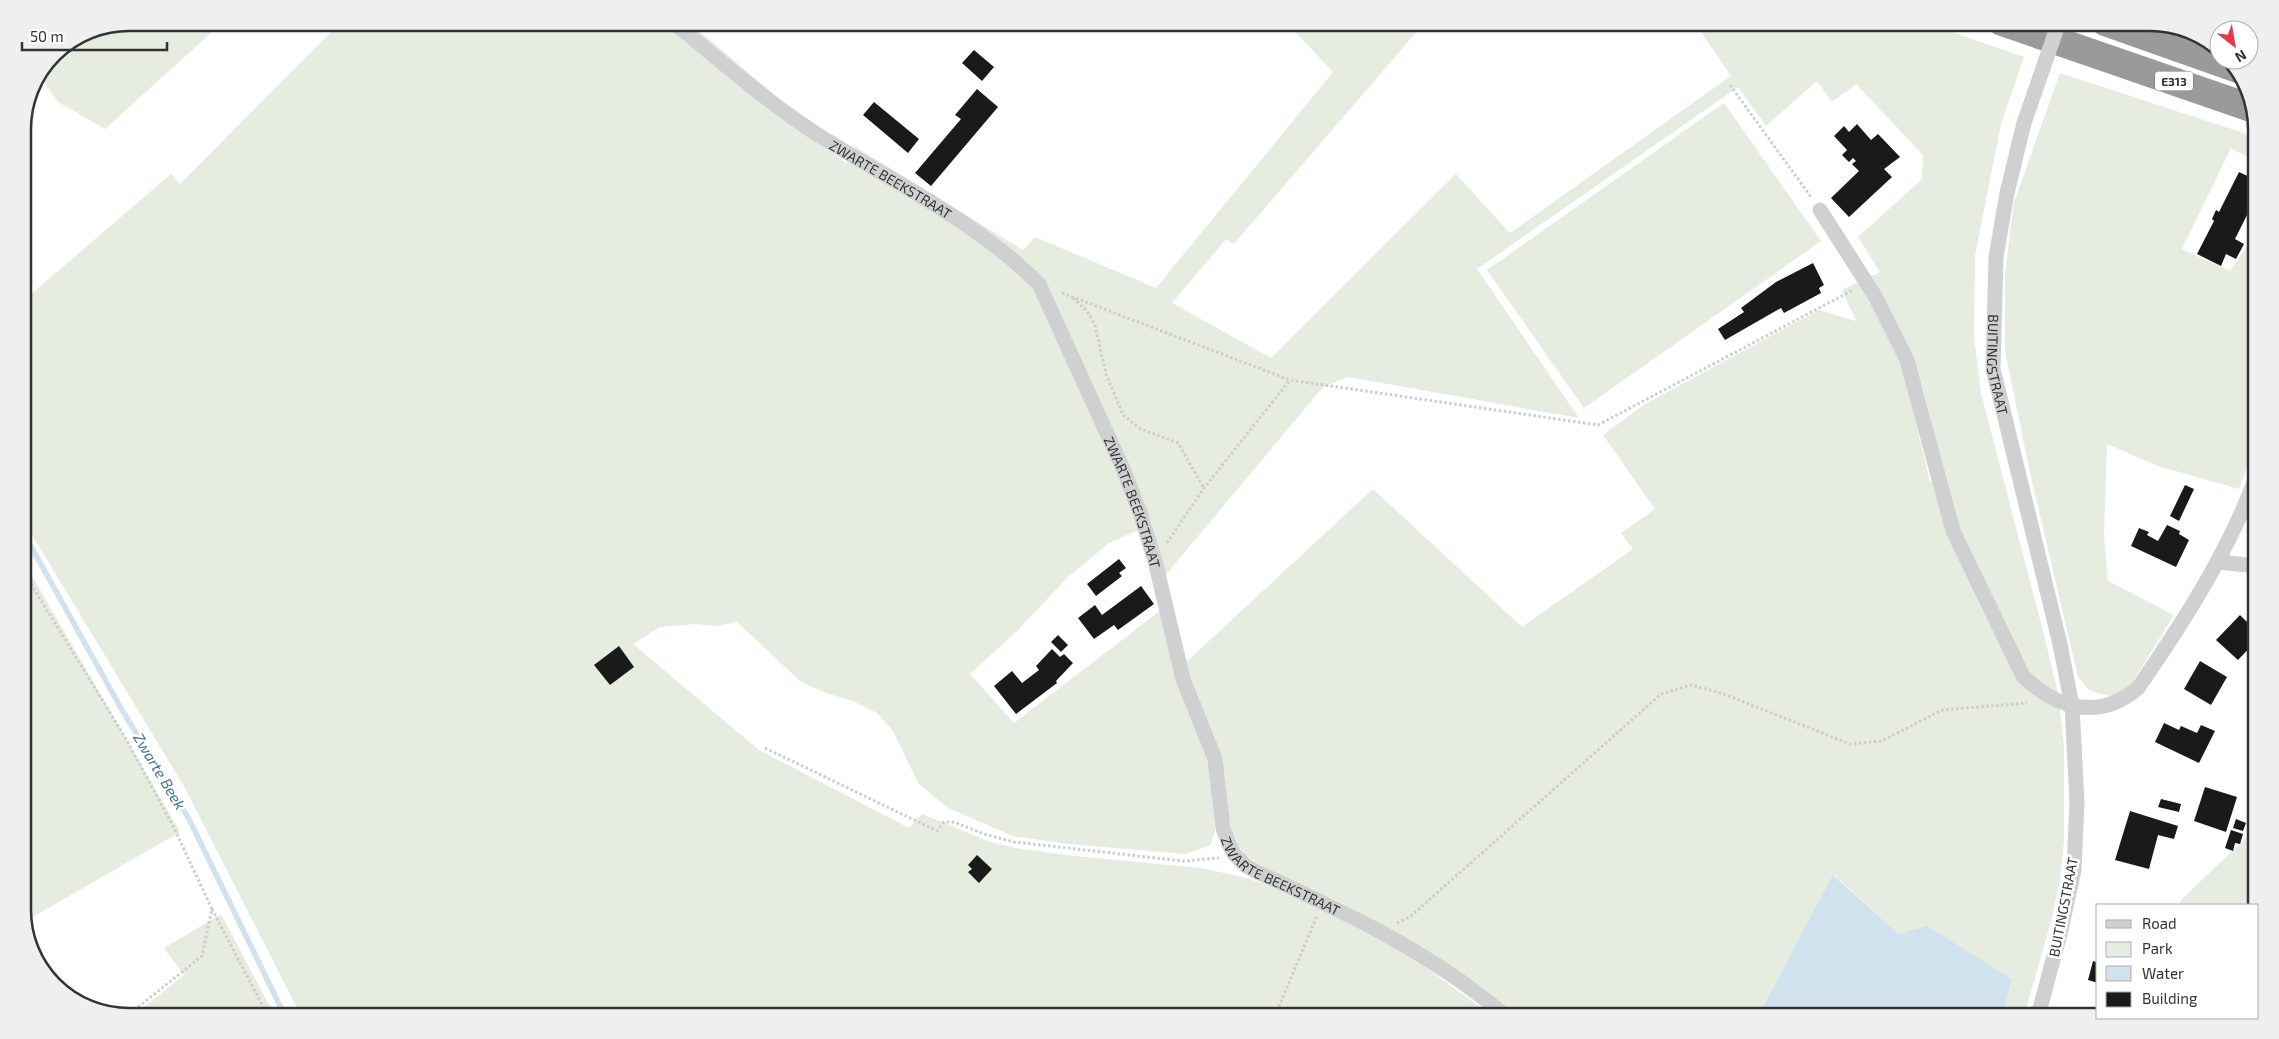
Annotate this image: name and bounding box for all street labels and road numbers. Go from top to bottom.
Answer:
road number: E313 [2155,72,2193,90]
street label: ZWARTE BEEKSTRAAT [827,136,955,222]
street label: BUITINGSTRAAT [1984,314,2012,416]
street label: ZWARTE BEEKSTRAAT [1101,434,1165,570]
street label: ZWARTE BEEKSTRAAT [1218,834,1343,918]
street label: BUITINGSTRAAT [2045,856,2081,958]

